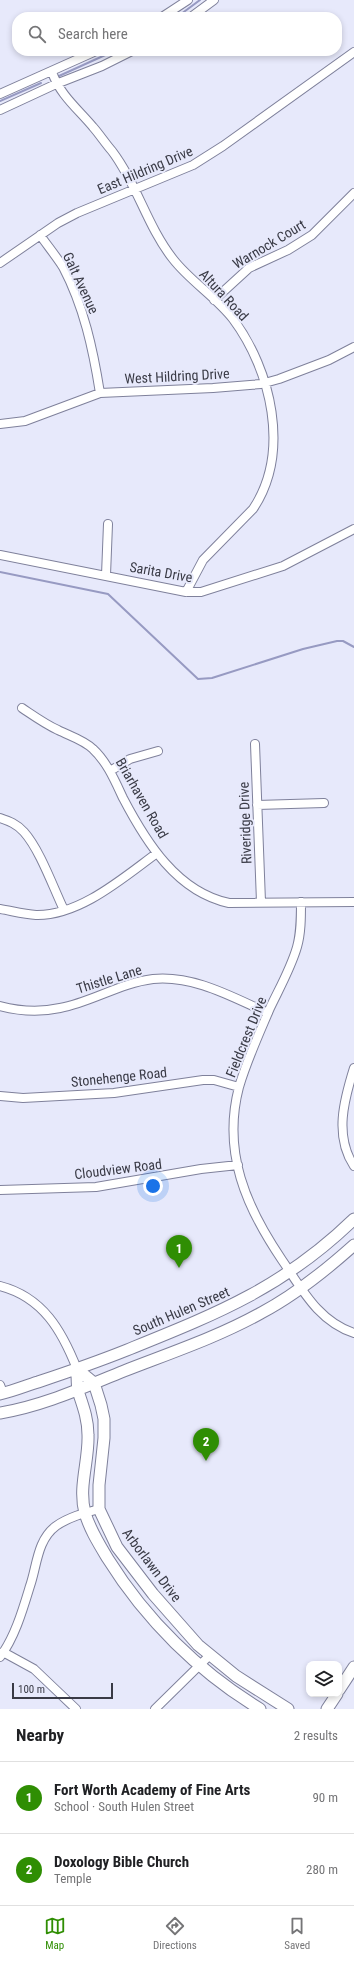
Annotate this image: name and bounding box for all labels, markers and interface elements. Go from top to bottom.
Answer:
search box [12,12,342,56]
icon: search [26,23,48,45]
text: Search here [58,25,128,43]
street label: East Hildring Drive [95,143,195,197]
street label: Warnock Court [230,216,308,272]
street label: Galt Avenue [60,250,102,317]
street label: Altura Road [196,266,252,324]
street label: West Hildring Drive [124,365,230,387]
street label: Sarita Drive [128,559,194,585]
street label: Briarhaven Road [113,755,171,841]
street label: Riveridge Drive [236,781,254,864]
street label: Thistle Lane [74,961,144,997]
street label: Fieldcrest Drive [223,994,270,1080]
street label: Stonehenge Road [70,1064,168,1090]
street label: Cloudview Road [73,1156,163,1182]
your location [143,1176,163,1196]
pin: 1 [166,1235,192,1268]
street label: South Hulen Street [130,1283,232,1339]
pin: 2 [193,1428,219,1461]
street label: Arborlawn Drive [119,1525,185,1605]
map controls [306,1661,342,1697]
button: layers [306,1661,342,1697]
scale bar [12,1681,113,1700]
text: 100 m [18,1683,45,1696]
text: Nearby [16,1725,64,1745]
text: 2 results [294,1728,338,1743]
text: Fort Worth Academy of Fine Arts [54,1781,250,1799]
text: 1 [26,1790,32,1805]
text: 90 m [312,1790,338,1805]
text: School · South Hulen Street [54,1799,194,1814]
text: Doxology Bible Church [54,1853,189,1871]
text: 2 [26,1862,32,1877]
text: 280 m [306,1862,338,1877]
text: Temple [54,1871,92,1886]
tab: Map [44,1915,66,1952]
tab: Directions [153,1915,197,1952]
tab: Saved [284,1915,310,1952]

